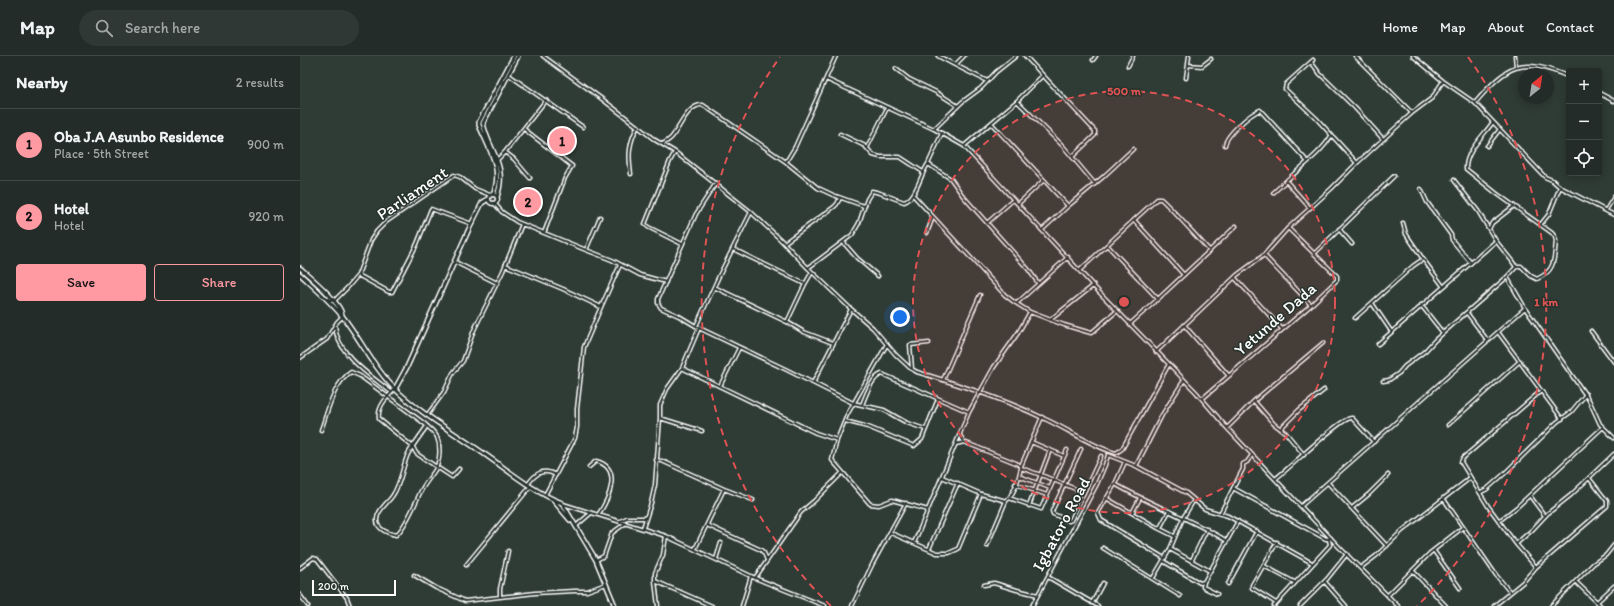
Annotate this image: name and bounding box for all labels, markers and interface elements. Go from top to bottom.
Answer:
search box [79,10,359,46]
text: Map [20,16,55,39]
icon: search [93,17,115,39]
text: Search here [125,19,200,37]
text: Home [1383,19,1418,36]
text: Map [1440,19,1466,36]
text: About [1488,19,1524,36]
text: Contact [1546,19,1594,36]
north arrow [1518,68,1554,104]
map controls [1566,68,1602,176]
button: + [1566,68,1602,104]
text: Nearby [16,72,68,92]
text: 2 results [236,75,284,90]
text: 500 m [1107,84,1142,98]
button: − [1566,104,1602,140]
pin: 1 [549,126,575,156]
text: Oba J.A Asunbo Residence [54,128,224,146]
text: 1 [26,137,32,152]
text: 900 m [247,137,284,152]
button: locate [1566,140,1602,176]
text: Place · 5th Street [54,146,149,161]
street label: Parliament [373,162,452,224]
pin: 2 [515,187,541,217]
text: Hotel [54,200,89,218]
text: 2 [26,209,32,224]
text: 920 m [248,209,284,224]
text: Hotel [54,218,84,233]
button: Save [16,264,146,301]
button: Share [154,264,284,301]
street label: Yetunde Dada [1230,278,1320,360]
centre of rings [1117,295,1131,309]
text: 1 km [1534,295,1558,309]
your location [890,307,910,327]
street label: Igbatoro Road [1028,474,1094,574]
scale bar [312,578,396,597]
text: 200 m [318,580,349,593]

